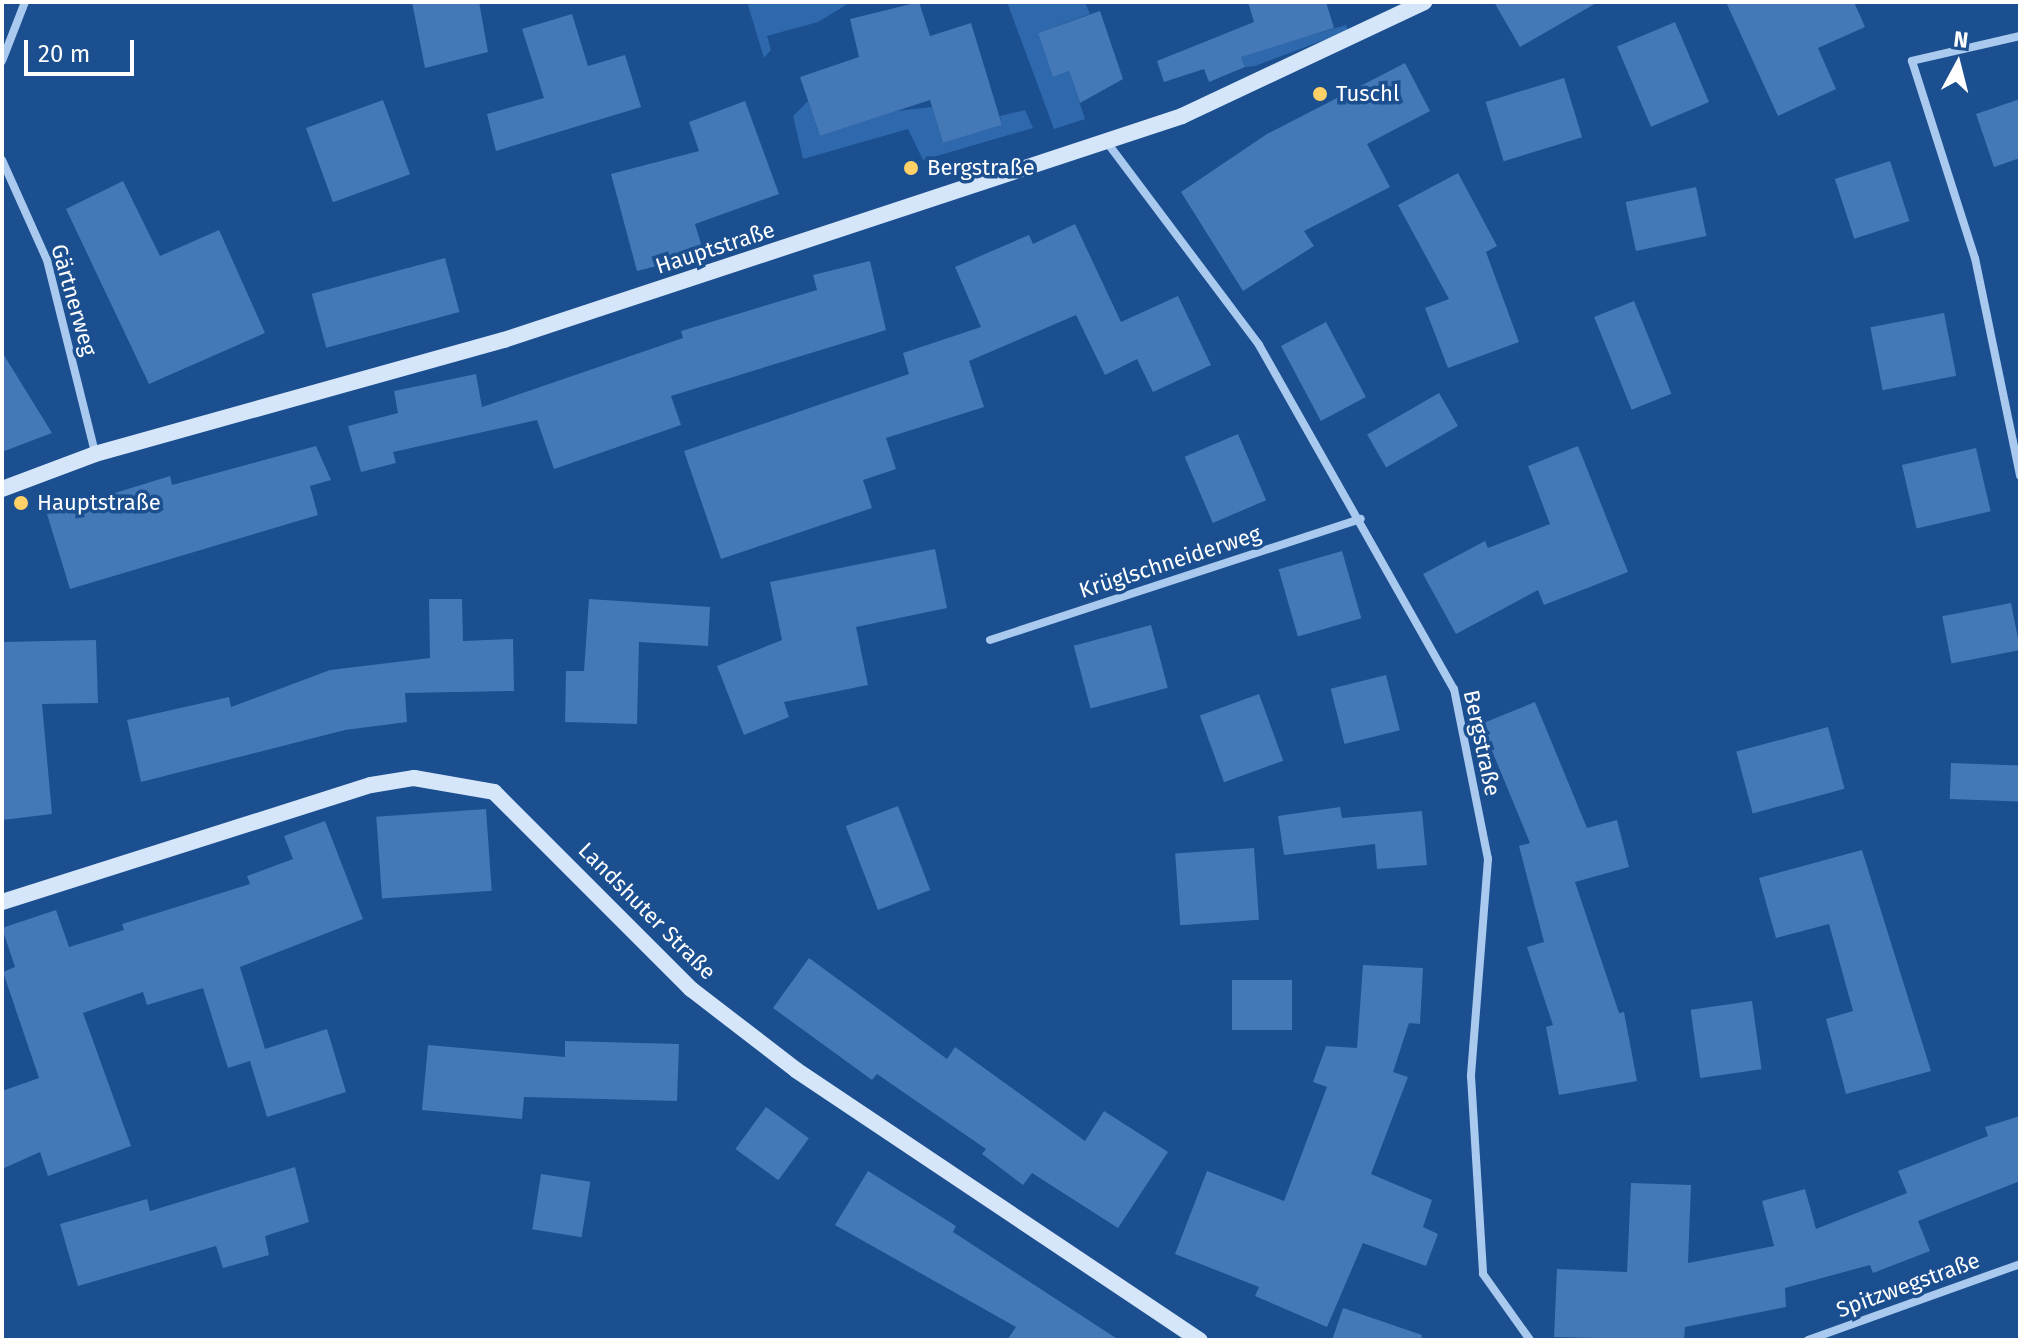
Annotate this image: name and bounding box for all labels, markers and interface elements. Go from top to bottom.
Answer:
scale bar [28,24,138,74]
north arrow [1918,24,1998,104]
text: N [1952,25,1970,54]
text: 20 m [38,40,90,68]
place label: Tuschl [1336,81,1399,107]
marker: Tuschl [1311,85,1329,103]
place label: Bergstraße [927,155,1035,181]
marker: Bergstraße [902,159,920,177]
street label: Hauptstraße [652,216,778,280]
street label: Gärtnerweg [45,241,103,359]
place label: Hauptstraße [37,490,161,516]
marker: Hauptstraße [12,494,30,512]
street label: Krüglschneiderweg [1076,520,1264,604]
street label: Bergstraße [1458,688,1506,798]
street label: Landshuter Straße [573,837,721,985]
street label: Spitzwegstraße [1833,1247,1983,1323]

